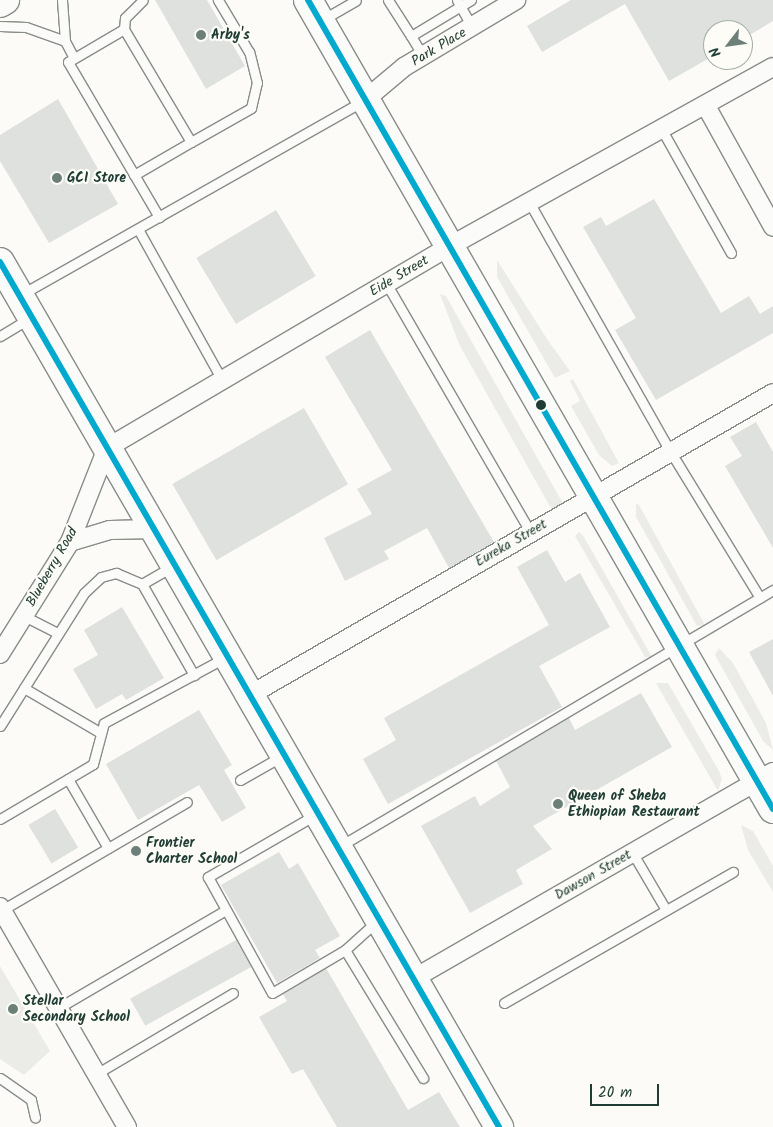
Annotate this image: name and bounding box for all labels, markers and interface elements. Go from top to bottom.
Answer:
north arrow [703,20,753,70]
street label: Park Place [408,24,470,70]
place label: Arby's [211,27,250,43]
marker: Arby's [195,29,207,41]
text: N [704,43,728,61]
place label: GCI Store [67,170,126,186]
marker: GCI Store [51,172,63,184]
street label: Eide Street [366,252,432,300]
unlabelled marker [536,400,546,410]
street label: Eureka Street [472,516,550,570]
street label: Blueberry Road [23,524,81,610]
place label: Queen of Sheba Ethiopian Restaurant [568,788,700,820]
marker: Queen of Sheba Ethiopian Restaurant [552,798,564,810]
place label: Frontier Charter School [146,835,237,868]
marker: Frontier Charter School [130,845,142,857]
street label: Dawson Street [552,846,634,904]
place label: Stellar Secondary School [23,993,130,1026]
marker: Stellar Secondary School [7,1003,19,1015]
scale bar [593,1074,662,1106]
text: 20 m [598,1081,632,1105]

